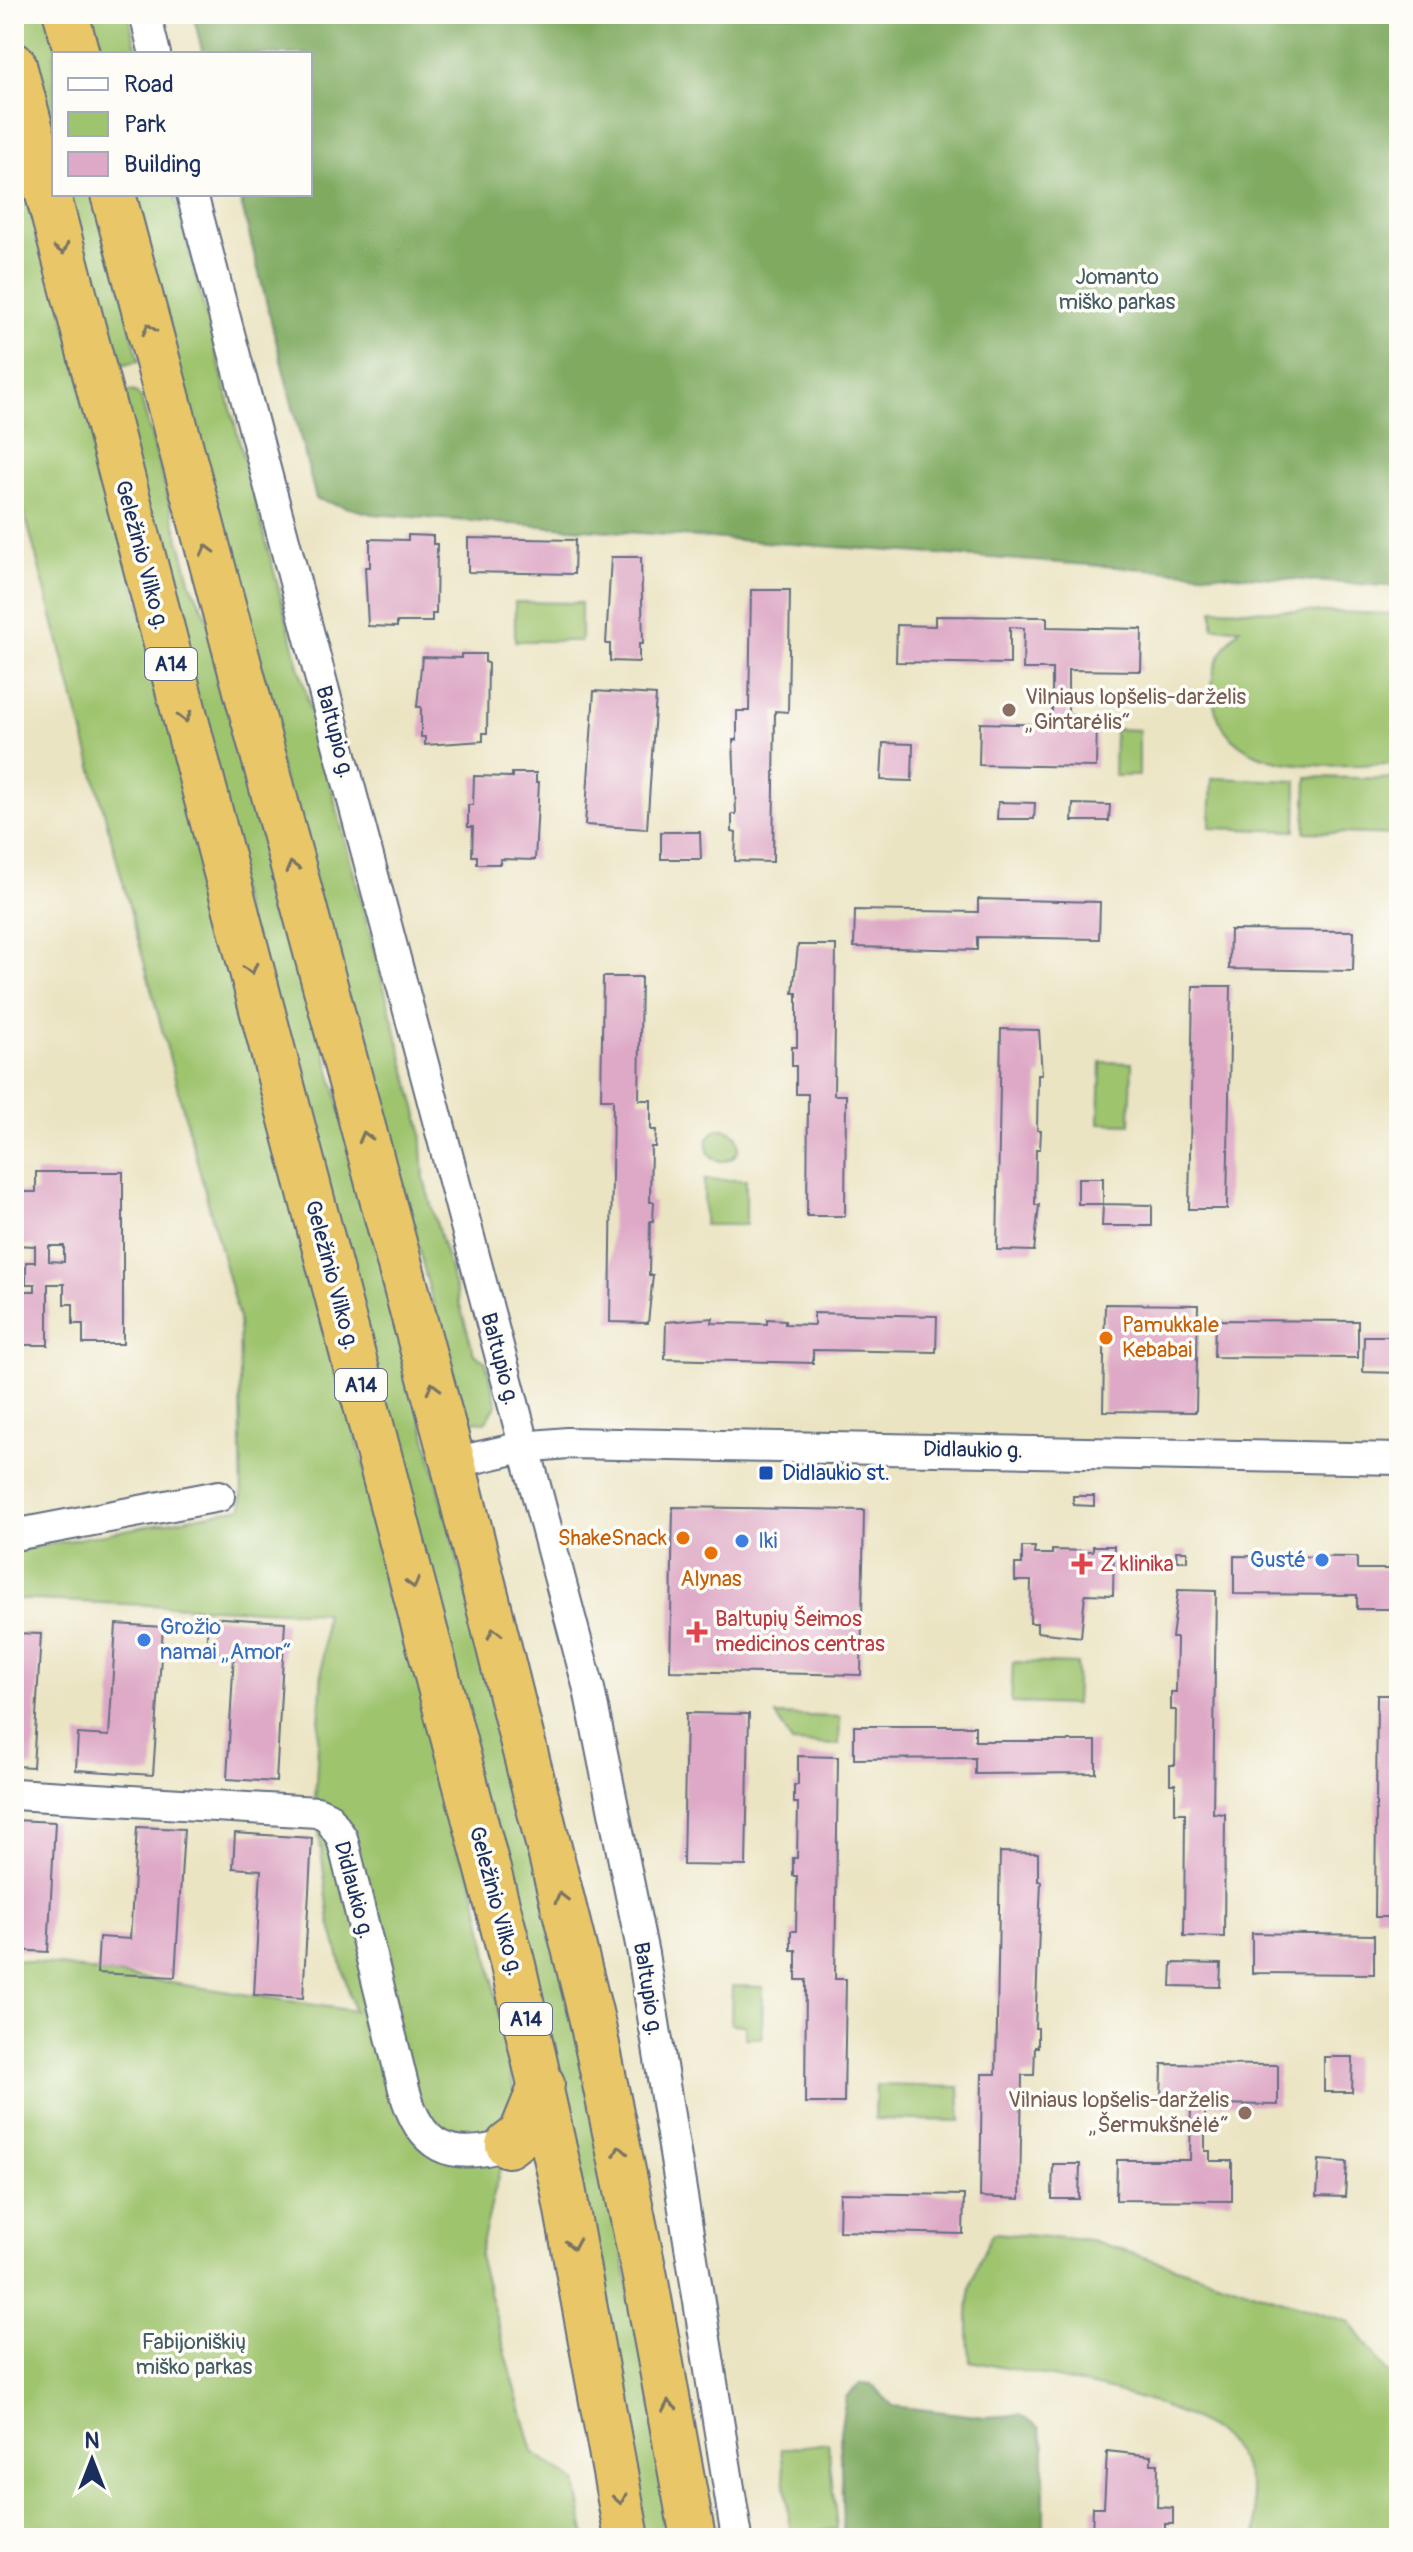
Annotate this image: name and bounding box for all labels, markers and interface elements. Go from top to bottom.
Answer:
legend [52,52,312,196]
text: Road [124,70,174,99]
text: Park [124,110,166,139]
text: Building [124,150,201,179]
one-way arrow [52,242,69,256]
park label: Jomanto miško parkas [1059,263,1176,316]
one-way arrow [141,322,158,336]
street label: Geležinio Vilko g. [109,477,175,633]
one-way arrow [200,543,216,557]
road number: A14 [145,648,197,680]
street label: Baltupio g. [309,683,361,781]
place label: Vilniaus lopšelis-darželis „Gintarėlis“ [1025,683,1246,736]
marker: Vilniaus lopšelis-darželis „Gintarėlis“ [1000,701,1018,719]
one-way arrow [175,710,192,724]
one-way arrow [285,860,301,874]
one-way arrow [242,961,259,975]
one-way arrow [358,1131,374,1145]
street label: Geležinio Vilko g. [299,1197,365,1353]
street label: Baltupio g. [474,1310,526,1408]
place label: Pamukkale Kebabai [1122,1311,1219,1364]
marker: Pamukkale Kebabai [1097,1329,1115,1347]
road number: A14 [335,1369,387,1401]
one-way arrow [425,1382,442,1396]
street label: Didlaukio g. [923,1435,1023,1465]
place label: Didlaukio st. [782,1459,890,1487]
marker: Didlaukio st. [757,1464,775,1482]
place label: ShakeSnack [558,1524,667,1552]
place label: Iki [758,1527,777,1555]
marker: ShakeSnack [674,1529,692,1547]
marker: Iki [733,1532,751,1550]
marker: Alynas [702,1544,720,1562]
place label: Gusté [1250,1546,1306,1574]
place label: Z klinika [1100,1550,1174,1578]
marker: Gusté [1313,1551,1331,1569]
marker: Z klinika [1071,1553,1093,1575]
place label: Alynas [680,1565,742,1593]
one-way arrow [404,1576,421,1590]
place label: Baltupių Šeimos medicinos centras [715,1605,885,1658]
place label: Grožio namai „Amor“ [160,1613,292,1666]
marker: Baltupių Šeimos medicinos centras [686,1621,708,1643]
one-way arrow [486,1626,503,1640]
marker: Grožio namai „Amor“ [135,1631,153,1649]
street label: Geležinio Vilko g. [463,1823,529,1979]
street label: Didlaukio g. [328,1838,380,1942]
one-way arrow [554,1891,571,1905]
street label: Baltupio g. [627,1940,669,2038]
road number: A14 [500,2003,552,2035]
place label: Vilniaus lopšelis-darželis „Šermukšnėlė“ [1008,2086,1229,2139]
marker: Vilniaus lopšelis-darželis „Šermukšnėlė“ [1236,2104,1254,2122]
one-way arrow [612,2145,629,2158]
one-way arrow [564,2237,581,2251]
park label: Fabijoniškių miško parkas [136,2328,253,2381]
one-way arrow [661,2399,678,2413]
north arrow [52,2420,132,2500]
text: N [85,2427,100,2455]
one-way arrow [611,2493,628,2506]

